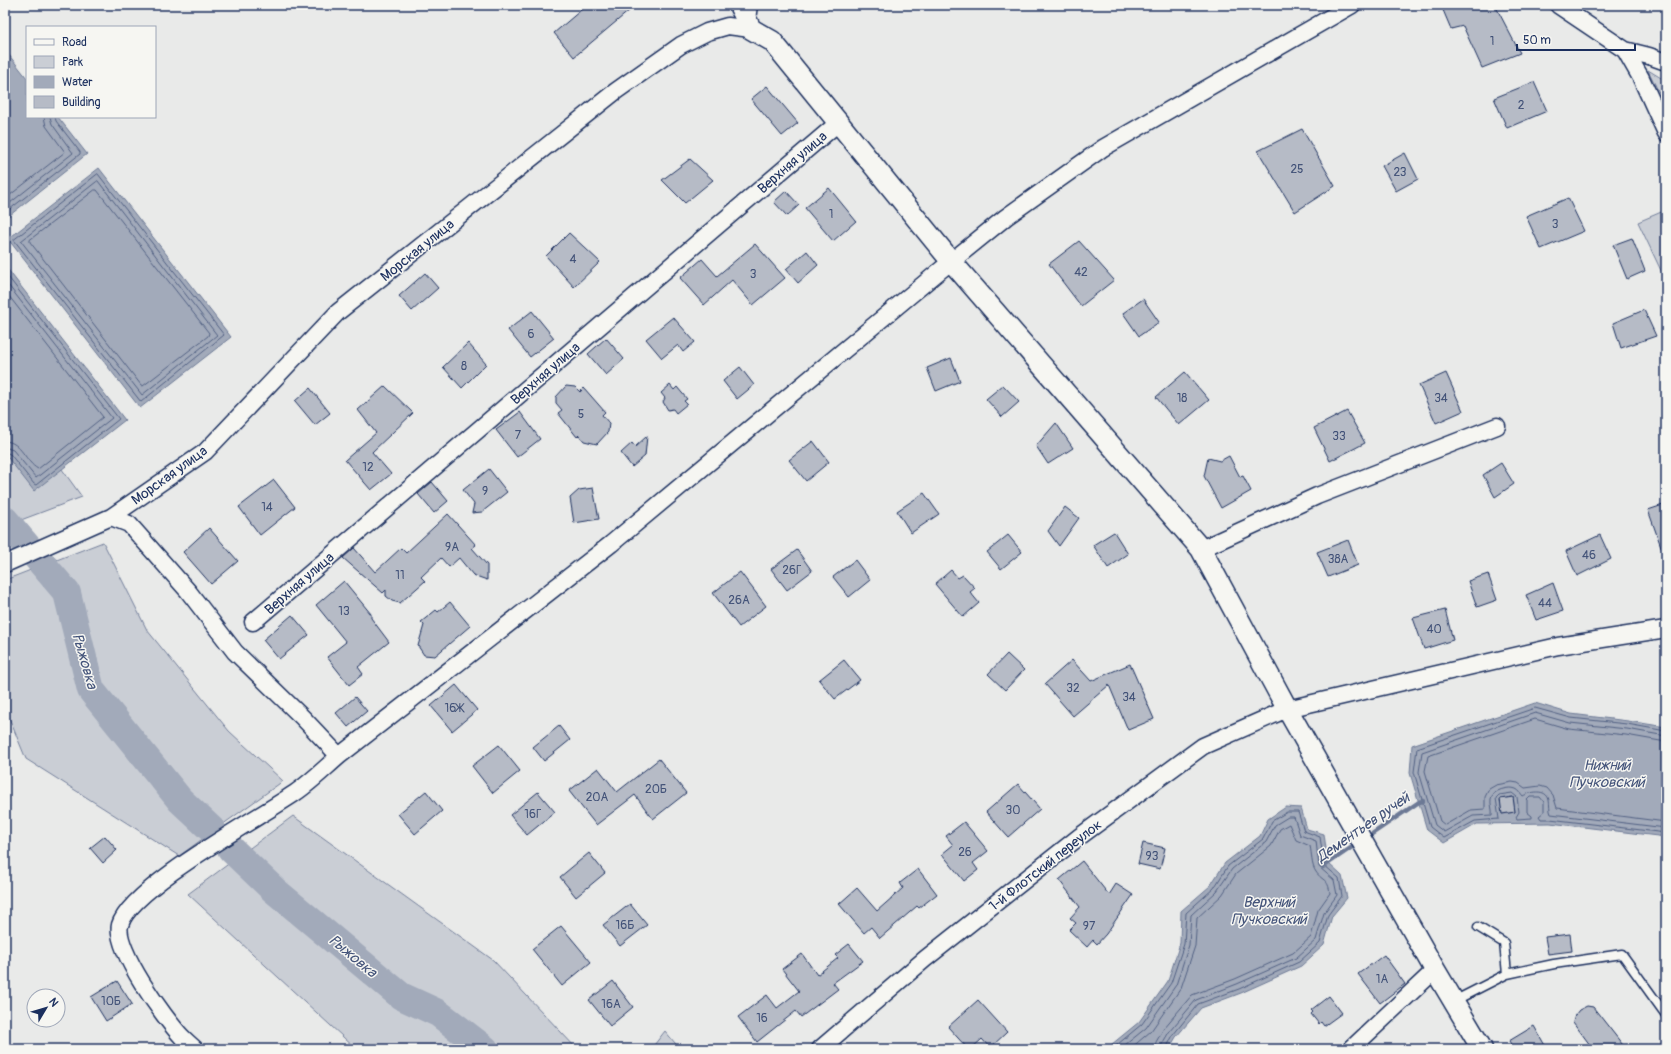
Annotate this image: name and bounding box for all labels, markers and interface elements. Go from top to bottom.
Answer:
legend [26,26,156,118]
scale bar [1517,26,1635,52]
text: 50 m [1523,33,1551,48]
house number: 1 [1490,34,1494,49]
text: Road [62,35,87,50]
text: Park [62,55,83,70]
text: Water [62,75,93,90]
text: Building [62,95,101,110]
house number: 2 [1518,98,1525,113]
street label: Верхняя улица [754,128,831,197]
house number: 25 [1290,162,1304,177]
house number: 23 [1393,165,1407,180]
house number: 1 [829,207,833,222]
street label: Морская улица [377,216,457,285]
house number: 3 [1552,217,1559,232]
house number: 4 [570,252,577,267]
house number: 42 [1074,265,1088,280]
house number: 3 [750,267,757,282]
house number: 6 [528,327,535,342]
street label: Верхняя улица [507,339,584,408]
house number: 8 [461,359,467,374]
house number: 18 [1177,391,1187,406]
house number: 34 [1434,391,1448,406]
house number: 5 [578,407,584,422]
house number: 7 [515,428,522,443]
house number: 33 [1332,429,1346,444]
street label: Морская улица [128,442,211,509]
house number: 12 [362,460,374,475]
house number: 9 [482,484,488,499]
house number: 14 [261,500,273,515]
house number: 9А [445,540,459,555]
house number: 46 [1582,548,1596,563]
street label: Верхняя улица [261,549,338,618]
house number: 38А [1328,552,1348,567]
house number: 26Г [782,563,802,578]
house number: 11 [395,568,405,583]
house number: 26А [728,593,750,608]
house number: 44 [1538,596,1552,611]
house number: 13 [338,604,350,619]
house number: 40 [1426,622,1442,637]
water label: Рыжовка [68,631,102,692]
house number: 32 [1066,681,1080,696]
house number: 34 [1122,690,1136,705]
house number: 16Ж [445,701,465,716]
water label: Нижний Пучковский [1569,756,1646,792]
house number: 20Б [645,782,667,797]
water label: Дементьев ручей [1312,787,1415,867]
house number: 20А [586,790,609,805]
house number: 30 [1006,803,1020,818]
house number: 16Г [524,807,542,822]
street label: 1-й Флотский переулок [986,816,1105,915]
house number: 26 [958,845,972,860]
house number: 93 [1146,849,1159,864]
water label: Верхний Пучковский [1231,893,1308,929]
house number: 16Б [616,918,634,933]
house number: 97 [1083,919,1096,934]
water label: Рыжовка [325,931,381,983]
house number: 1А [1376,972,1388,987]
north arrow [26,988,66,1028]
house number: 10Б [101,994,121,1009]
text: N [46,995,61,1010]
house number: 16А [601,997,621,1012]
house number: 16 [756,1011,768,1026]

